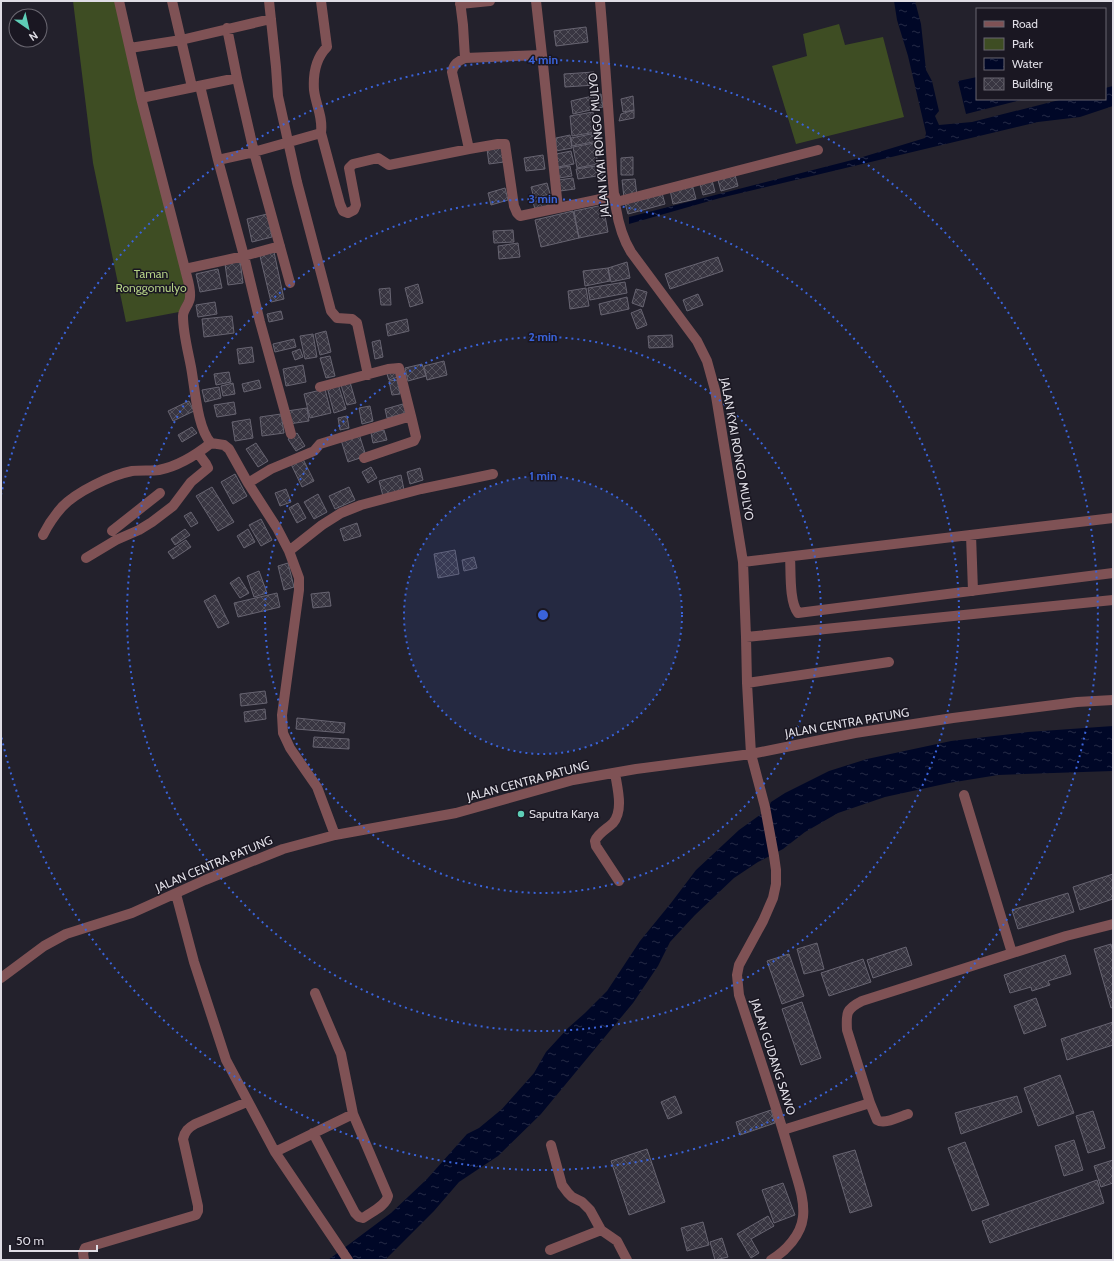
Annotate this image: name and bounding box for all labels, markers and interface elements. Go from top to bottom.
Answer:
north arrow [8,8,48,48]
legend [976,8,1106,100]
text: Road [1012,16,1038,31]
text: N [26,28,41,44]
text: Park [1012,36,1034,51]
text: 4 min [528,52,558,67]
text: Water [1012,56,1043,71]
street label: JALAN KYAI RONGO MULYO [585,72,612,219]
text: Building [1012,76,1054,91]
text: 3 min [528,191,558,206]
park label: Taman Ronggomulyo [116,266,187,295]
text: 2 min [529,329,557,344]
street label: JALAN KYAI RONGO MULYO [717,375,757,522]
text: 1 min [529,468,557,483]
centre of rings [536,608,550,622]
street label: JALAN CENTRA PATUNG [783,704,910,741]
street label: JALAN CENTRA PATUNG [464,757,591,804]
place label: Saputra Karya [529,806,599,821]
marker: Saputra Karya [516,809,526,819]
street label: JALAN CENTRA PATUNG [152,832,275,895]
street label: JALAN GUDANG SAWO [747,996,799,1117]
scale bar [10,1227,97,1253]
text: 50 m [16,1233,44,1248]

